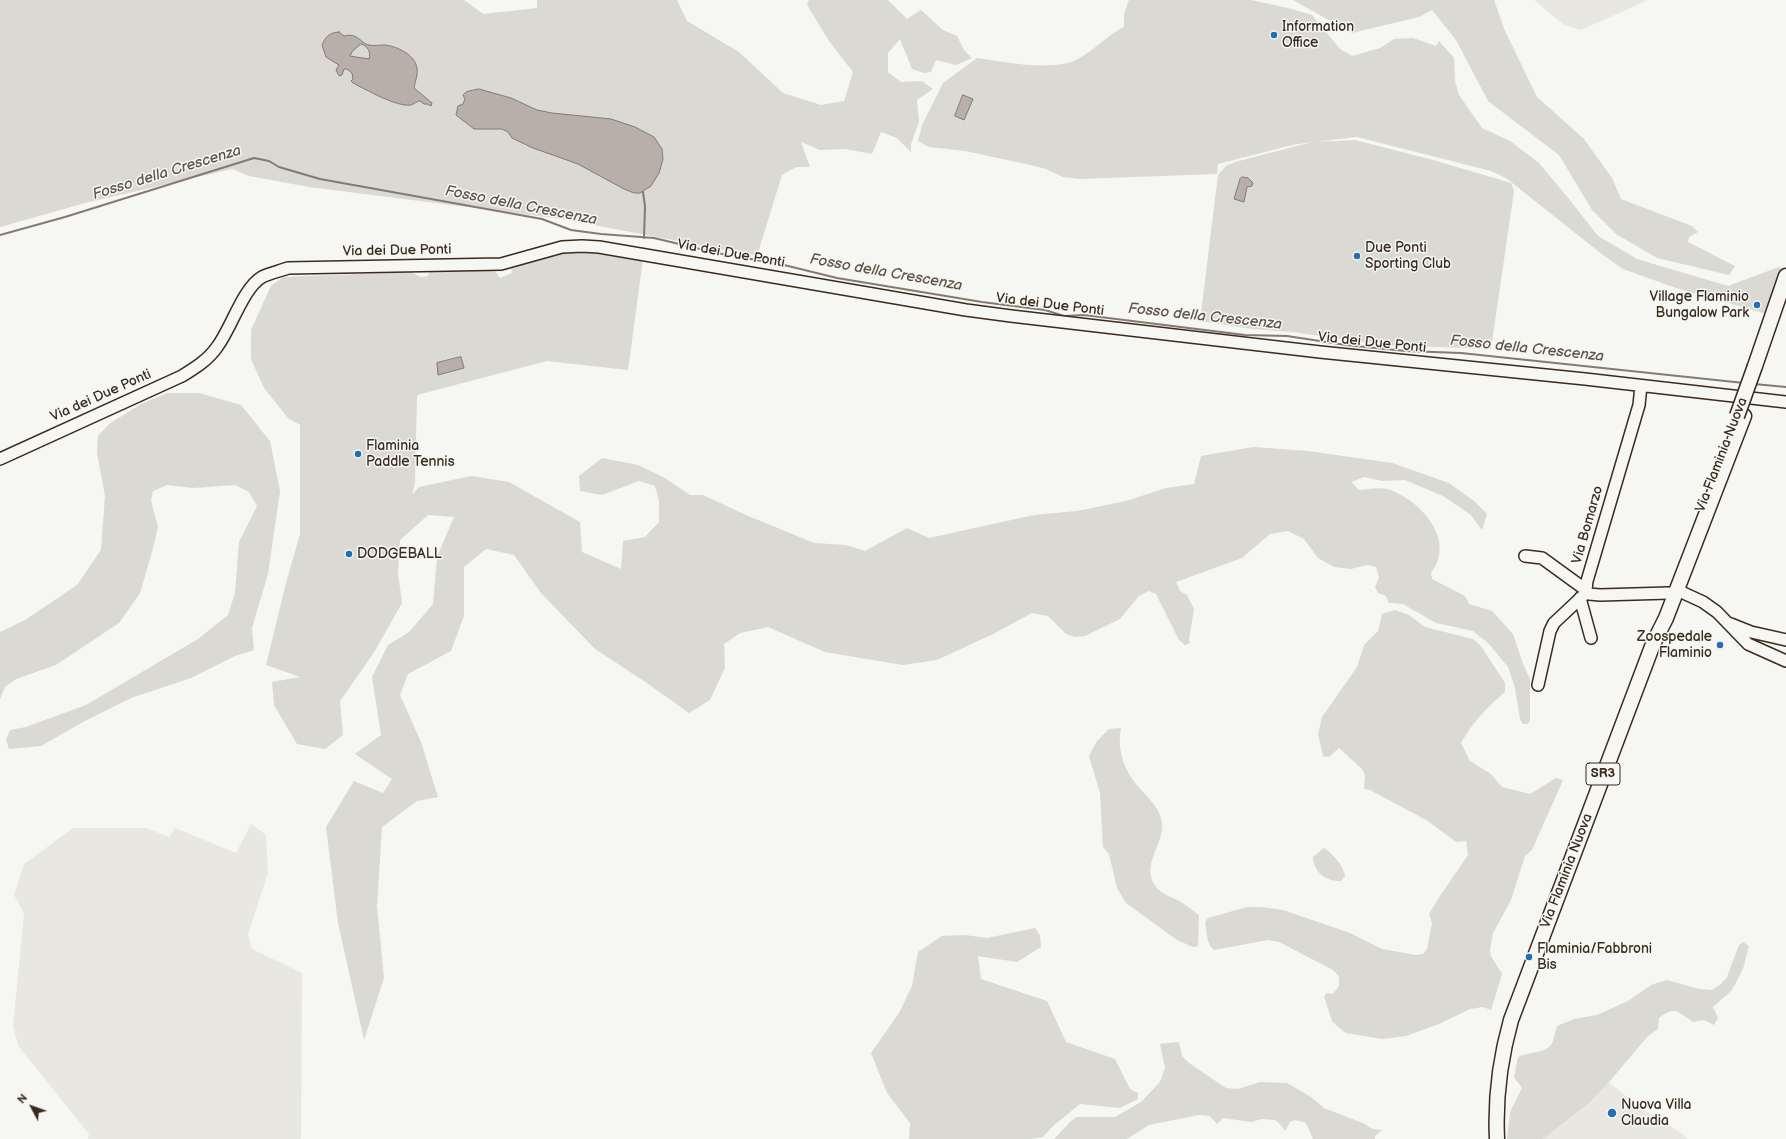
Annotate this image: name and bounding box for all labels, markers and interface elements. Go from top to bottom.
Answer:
place label: Information Office [1282,19,1354,52]
marker: Information Office [1269,30,1279,40]
water label: Fosso della Crescenza [91,142,243,204]
water label: Fosso della Crescenza [443,182,599,230]
street label: Via dei Due Ponti [676,236,786,272]
place label: Due Ponti Sporting Club [1365,240,1451,272]
street label: Via dei Due Ponti [342,242,452,260]
water label: Fosso della Crescenza [808,251,964,295]
marker: Due Ponti Sporting Club [1352,251,1362,261]
place label: Village Flaminio Bungalow Park [1650,289,1749,322]
street label: Via dei Due Ponti [995,290,1105,320]
water label: Fosso della Crescenza [1127,300,1283,334]
marker: Village Flaminio Bungalow Park [1752,300,1762,310]
street label: Via dei Due Ponti [1317,329,1427,357]
water label: Fosso della Crescenza [1449,332,1605,366]
street label: Via dei Due Ponti [48,366,154,426]
street label: Via Flaminia Nuova [1692,395,1752,515]
place label: Flaminia Paddle Tennis [366,438,455,470]
marker: Flaminia Paddle Tennis [353,449,363,459]
street label: Via Bomarzo [1569,484,1607,566]
place label: DODGEBALL [357,546,442,562]
marker: DODGEBALL [344,549,354,559]
place label: Zoospedale Flaminio [1637,629,1712,662]
marker: Zoospedale Flaminio [1715,640,1725,650]
road number: SR3 [1586,763,1620,785]
street label: Via Flaminia Nuova [1537,811,1597,931]
place label: Flaminia/Fabbroni Bis [1537,941,1652,974]
marker: Flaminia/Fabbroni Bis [1524,952,1534,962]
north arrow [12,1087,52,1127]
text: N [15,1091,30,1106]
place label: Nuova Villa Claudia [1621,1097,1691,1130]
marker: Nuova Villa Claudia [1606,1107,1618,1119]

